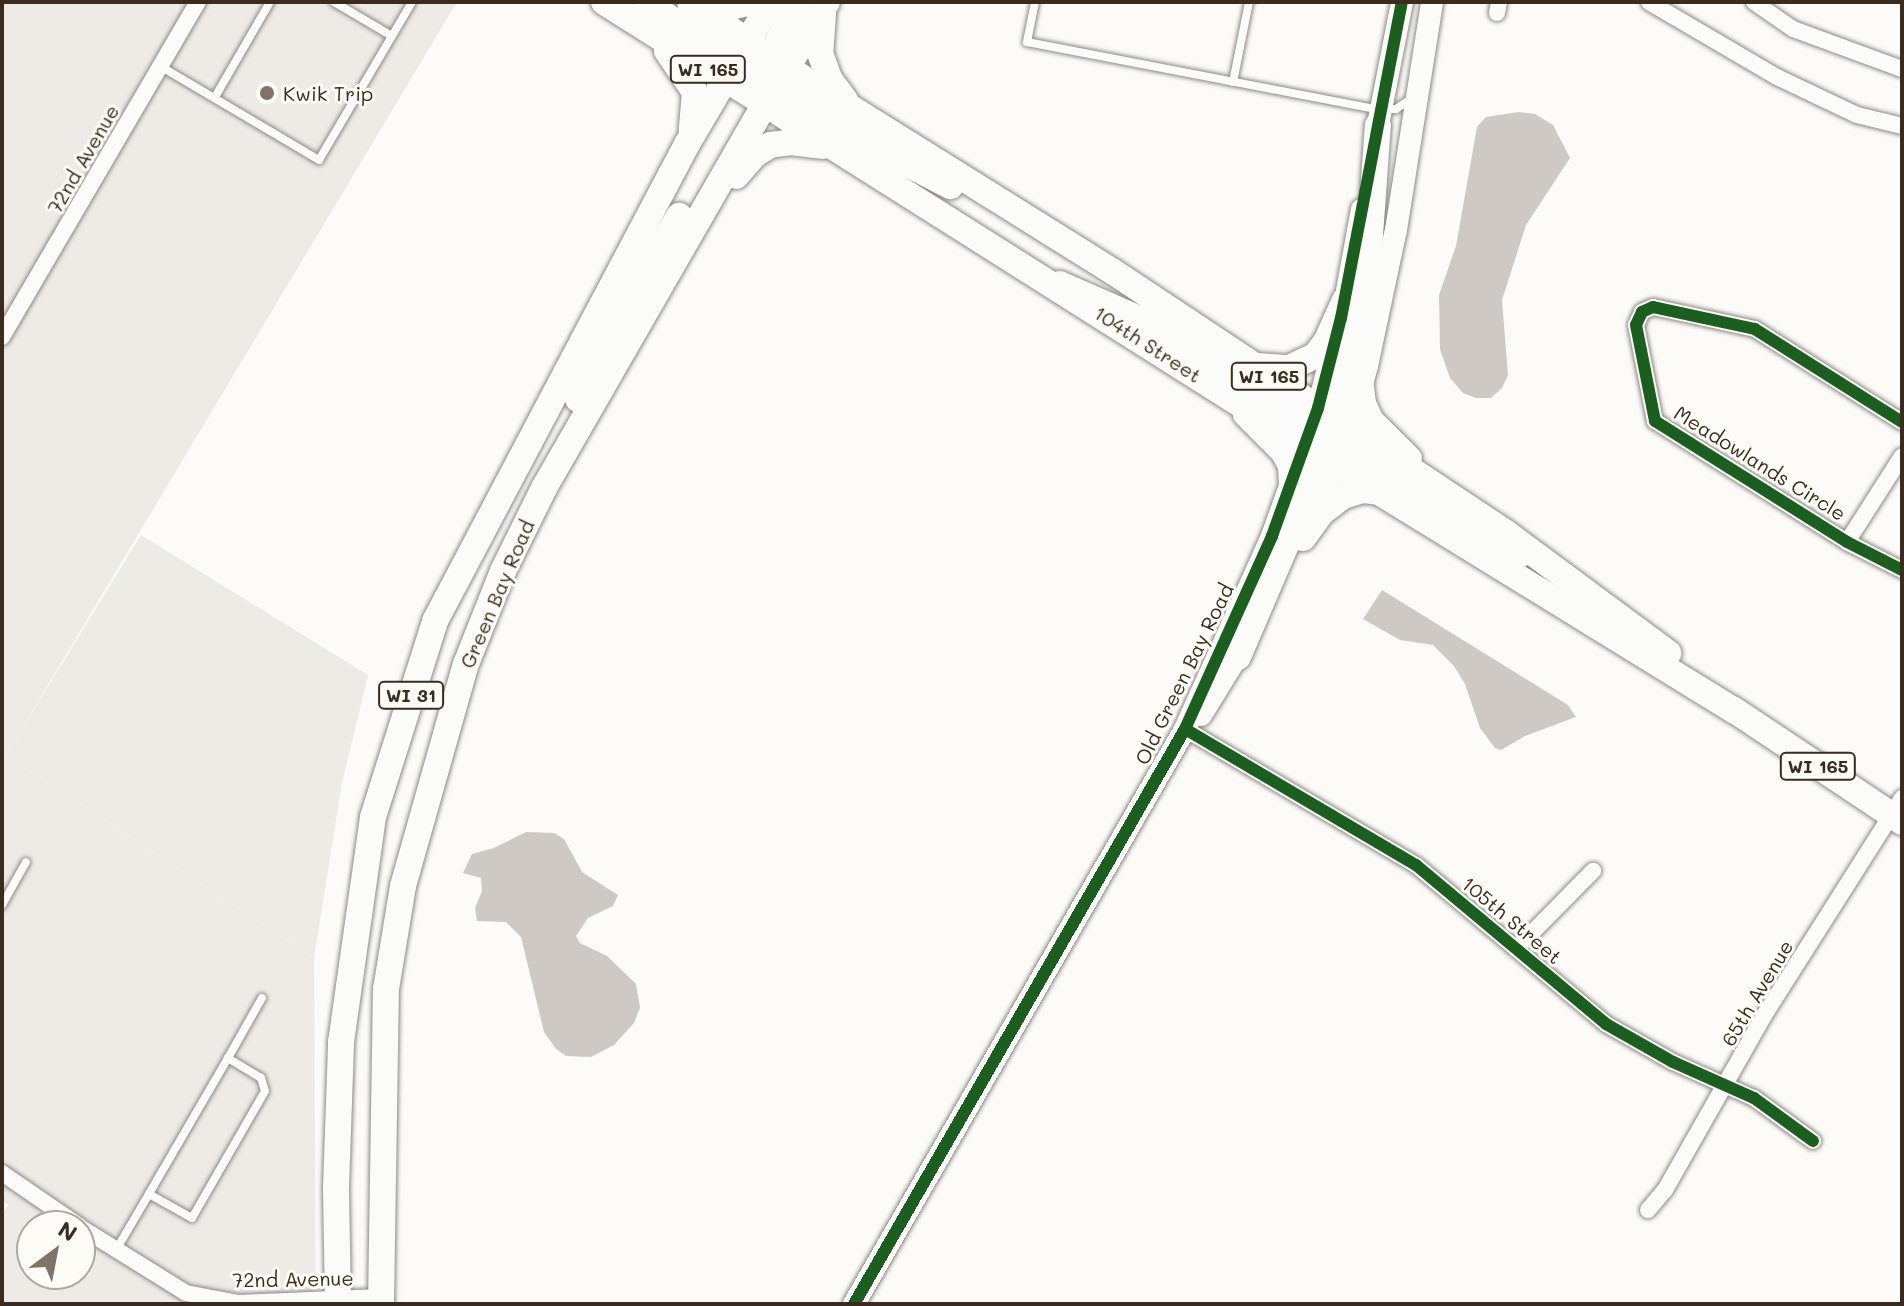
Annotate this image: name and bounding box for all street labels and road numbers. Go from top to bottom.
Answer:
road number: WI 165 [668,55,748,83]
street label: 72nd Avenue [42,100,124,218]
street label: 104th Street [1090,300,1206,388]
road number: WI 165 [1229,362,1309,390]
street label: Meadowlands Circle [1670,400,1850,526]
street label: Green Bay Road [455,516,539,672]
street label: Old Green Bay Road [1130,579,1238,769]
road number: WI 31 [377,681,445,709]
road number: WI 165 [1778,752,1858,780]
street label: 105th Street [1457,871,1567,969]
street label: 65th Avenue [1716,936,1798,1050]
street label: 72nd Avenue [232,1266,354,1292]

